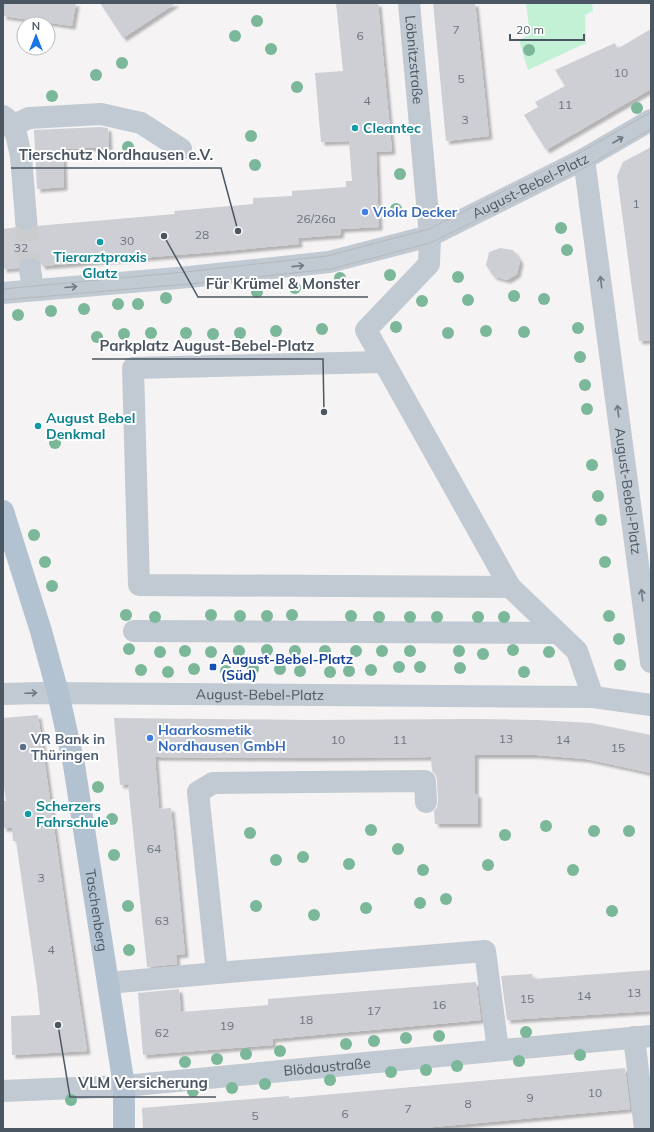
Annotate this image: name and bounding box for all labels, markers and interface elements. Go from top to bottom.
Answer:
street label: Löbnitzstraße [401,14,427,105]
north arrow [16,16,56,56]
scale bar [510,16,584,42]
text: N [32,19,40,33]
house number: 7 [452,22,460,37]
text: 20 m [516,22,544,37]
house number: 6 [356,28,364,43]
house number: 10 [614,65,628,80]
house number: 5 [457,71,465,86]
house number: 4 [363,93,371,108]
house number: 11 [558,97,572,112]
house number: 3 [461,112,469,127]
place label: Cleantec [363,119,421,137]
marker: Cleantec [350,123,360,133]
one-way arrow [612,135,624,143]
callout: Tierschutz Nordhausen e.V. [11,141,221,168]
text: Tierschutz Nordhausen e.V. [19,145,213,164]
street label: August-Bebel-Platz [469,149,592,223]
house number: 1 [632,196,640,211]
place label: Viola Decker [372,203,458,221]
marker: Viola Decker [360,207,370,217]
house number: 26/26a [296,211,336,226]
house number: 28 [195,227,209,242]
house number: 30 [120,233,134,248]
marker: Tierarztpraxis Glatz [95,237,105,247]
house number: 32 [14,240,28,255]
place label: Tierarztpraxis Glatz [53,248,147,282]
one-way arrow [291,262,304,269]
callout: Für Krümel & Monster [198,270,368,297]
text: Für Krümel & Monster [206,274,360,293]
one-way arrow [597,276,605,289]
one-way arrow [64,283,77,290]
callout: Parkplatz August-Bebel-Platz [92,332,323,359]
text: Parkplatz August-Bebel-Platz [100,336,315,355]
one-way arrow [614,405,622,418]
place label: August Bebel Denkmal [46,409,135,443]
marker: August Bebel Denkmal [33,421,43,431]
street label: August-Bebel-Platz [611,426,646,556]
one-way arrow [638,589,646,602]
place label: August-Bebel-Platz (Süd) [221,650,353,684]
marker: August-Bebel-Platz (Süd) [208,662,218,672]
street label: August-Bebel-Platz [196,685,324,704]
one-way arrow [24,689,37,697]
place label: Haarkosmetik Nordhausen GmbH [158,721,286,755]
place label: VR Bank in Thüringen [30,730,105,764]
house number: 13 [499,731,513,746]
house number: 10 [331,732,345,747]
house number: 11 [393,732,407,747]
house number: 14 [556,732,570,747]
marker: Haarkosmetik Nordhausen GmbH [145,733,155,743]
house number: 15 [611,740,625,755]
marker: VR Bank in Thüringen [18,742,28,752]
place label: Scherzers Fahrschule [36,797,109,831]
marker: Scherzers Fahrschule [23,809,33,819]
house number: 64 [147,841,161,856]
street label: Taschenberg [81,868,112,953]
house number: 3 [37,870,45,885]
house number: 63 [155,913,169,928]
house number: 4 [47,942,55,957]
house number: 13 [627,985,641,1000]
house number: 14 [577,988,591,1003]
house number: 15 [520,991,534,1006]
house number: 16 [432,997,446,1012]
house number: 17 [367,1003,381,1018]
house number: 18 [299,1012,313,1027]
house number: 19 [220,1018,234,1033]
house number: 62 [155,1025,169,1040]
street label: Blödaustraße [283,1054,371,1080]
callout: VLM Versicherung [70,1070,216,1097]
text: VLM Versicherung [77,1073,208,1092]
house number: 10 [588,1085,602,1100]
house number: 9 [526,1090,534,1105]
house number: 8 [464,1096,472,1111]
house number: 7 [404,1101,412,1116]
house number: 6 [341,1106,349,1121]
house number: 5 [251,1108,259,1123]

